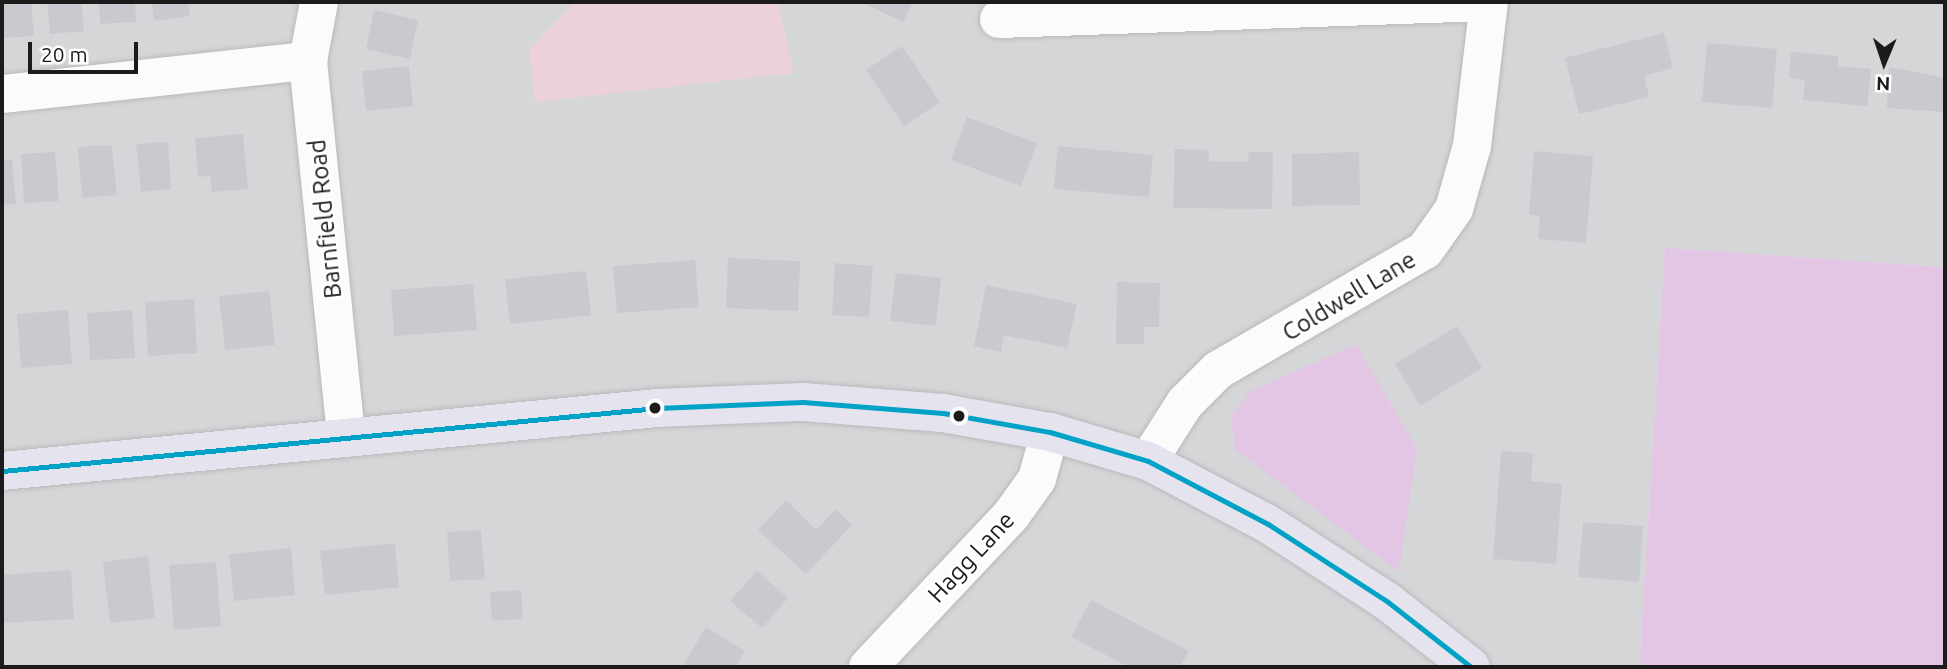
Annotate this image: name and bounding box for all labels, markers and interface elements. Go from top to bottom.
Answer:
scale bar [32,28,142,72]
north arrow [1849,28,1919,98]
text: 20 m [41,42,88,66]
text: N [1876,73,1891,95]
street label: Barnfield Road [302,138,348,300]
street label: Coldwell Lane [1277,245,1421,347]
unlabelled marker [648,401,662,415]
unlabelled marker [952,409,966,423]
street label: Hagg Lane [922,506,1020,608]

